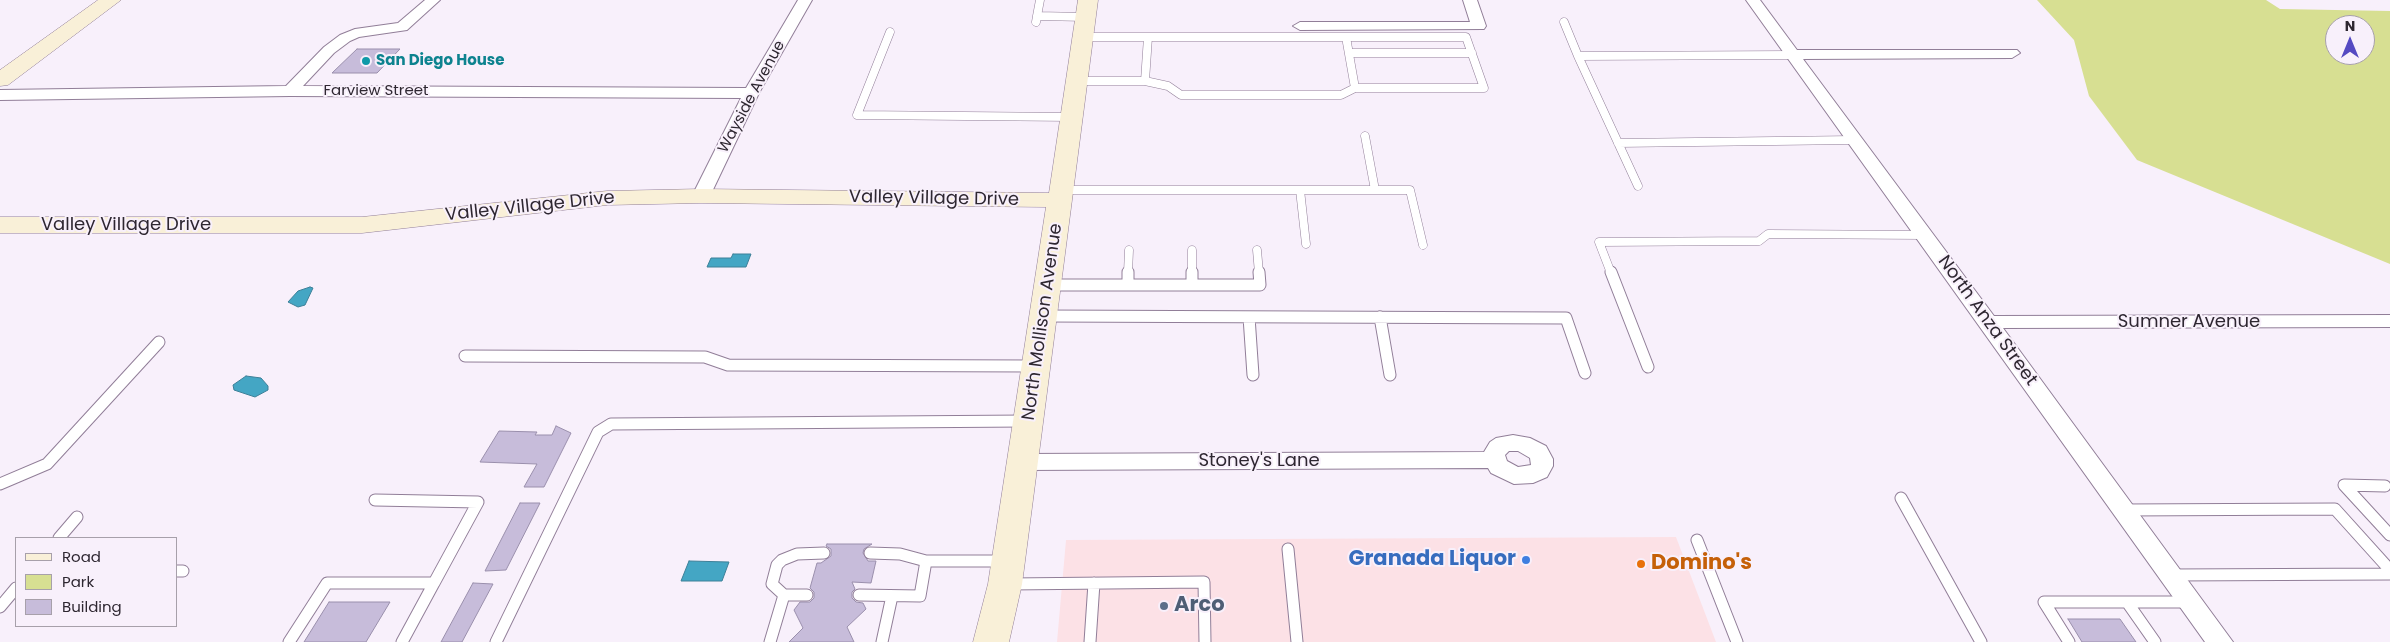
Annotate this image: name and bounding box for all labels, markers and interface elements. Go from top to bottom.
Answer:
north arrow [2325,15,2375,65]
text: N [2345,16,2355,36]
street label: Wayside Avenue [715,38,789,156]
place label: San Diego House [376,52,504,70]
marker: San Diego House [360,55,372,67]
street label: Farview Street [324,82,428,100]
street label: Valley Village Drive [444,187,616,227]
street label: Valley Village Drive [849,187,1019,211]
street label: Valley Village Drive [41,214,211,236]
street label: North Mollison Avenue [1018,222,1068,422]
street label: North Anza Street [1933,252,2041,390]
street label: Sumner Avenue [2118,311,2260,333]
street label: Stoney's Lane [1198,450,1320,472]
legend [15,537,178,627]
text: Road [62,546,101,567]
place label: Granada Liquor [1348,547,1516,573]
place label: Domino's [1651,551,1752,577]
marker: Granada Liquor [1520,554,1532,566]
marker: Domino's [1635,558,1647,570]
text: Park [62,571,94,592]
place label: Arco [1174,593,1225,619]
text: Building [62,596,122,617]
marker: Arco [1158,600,1170,612]

